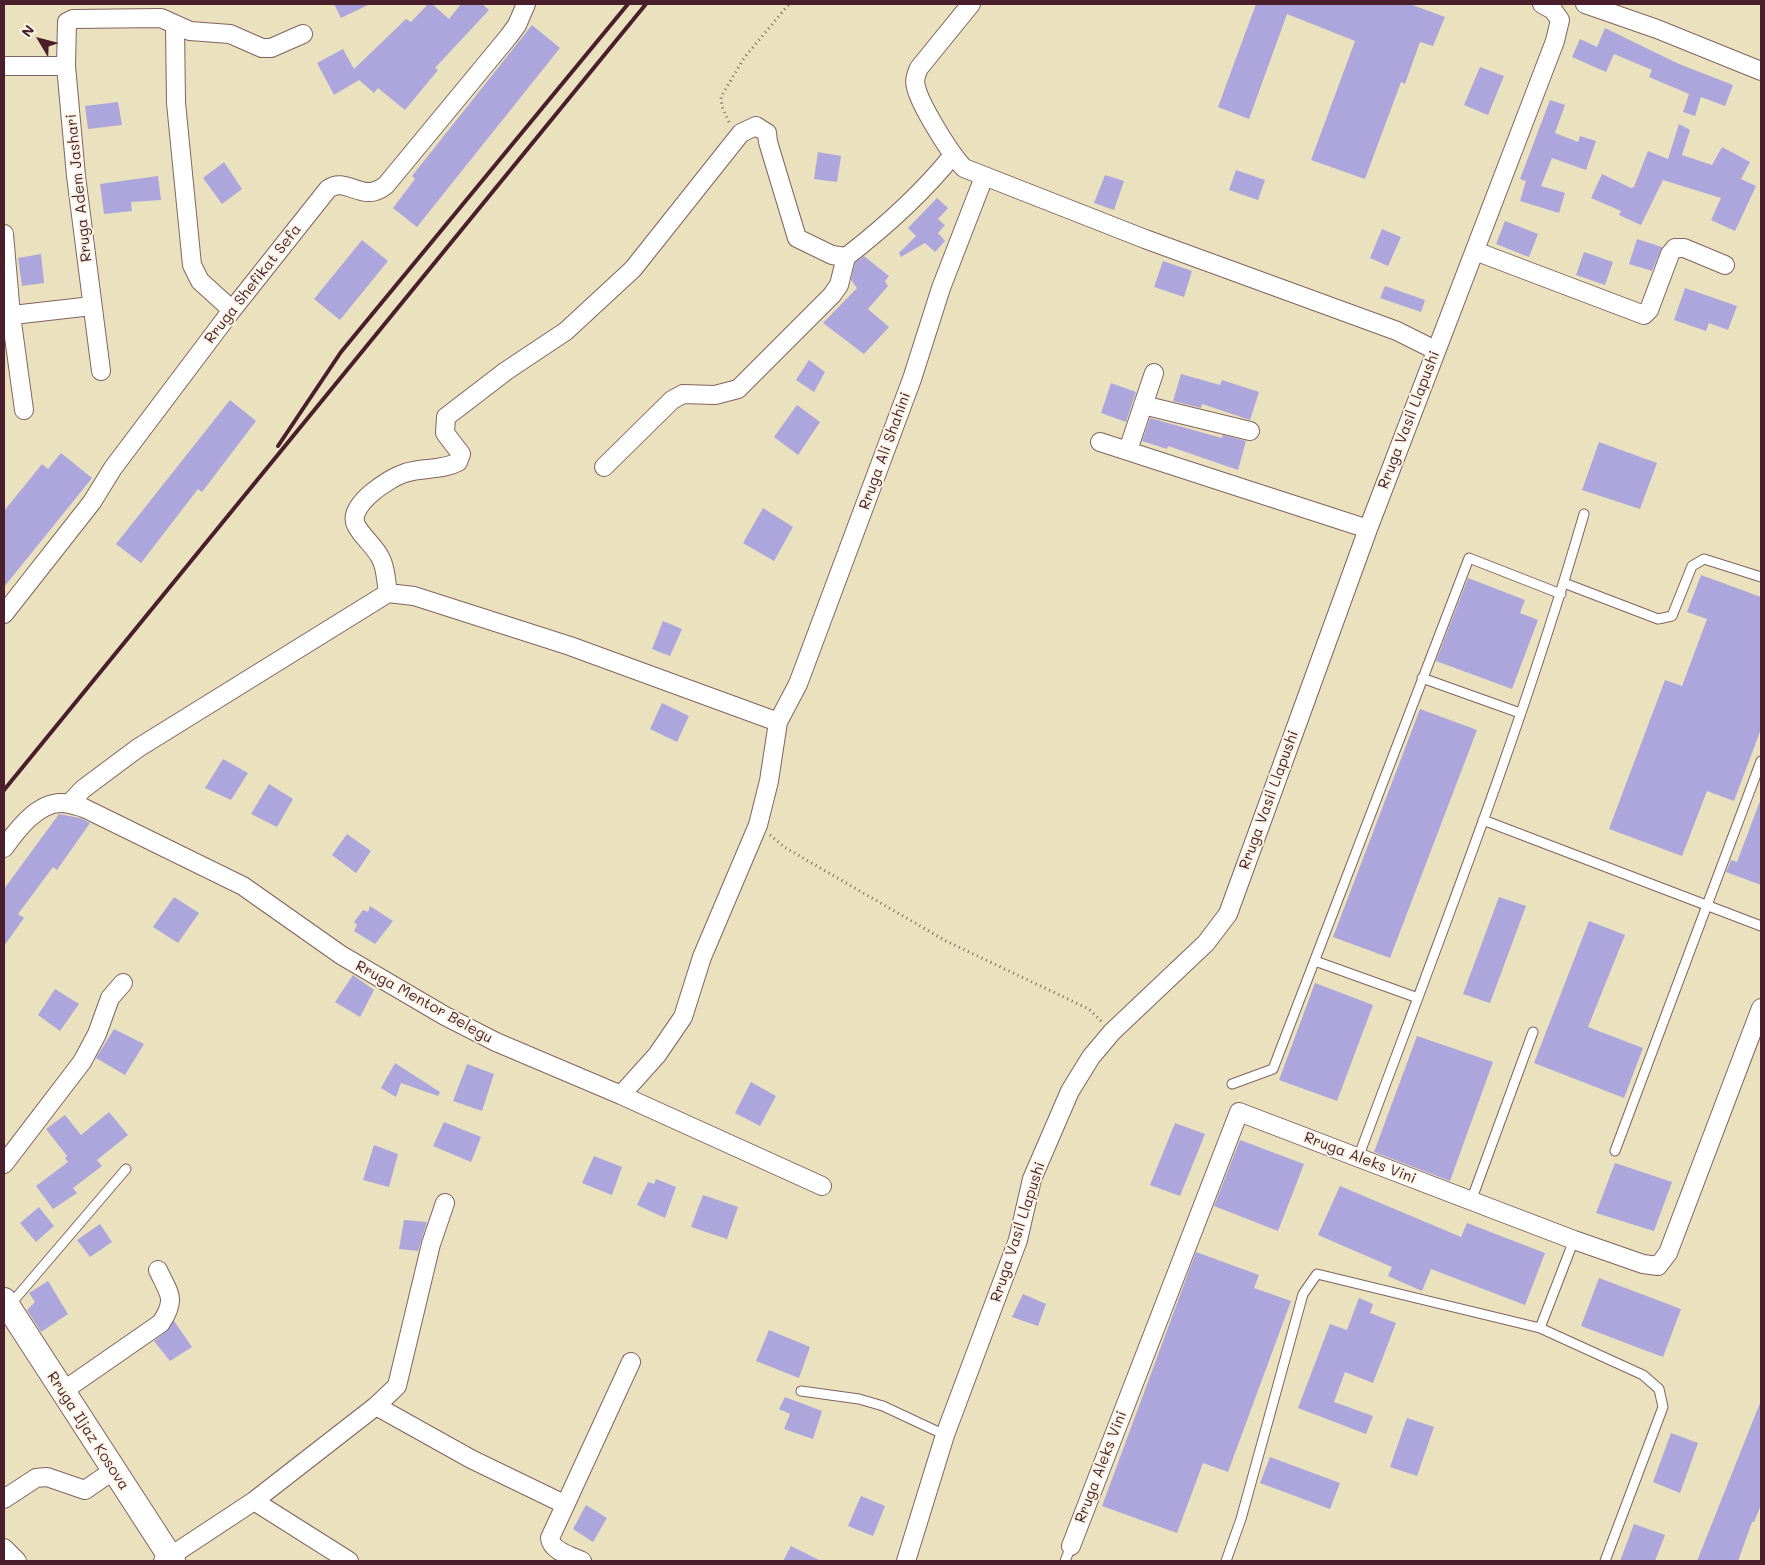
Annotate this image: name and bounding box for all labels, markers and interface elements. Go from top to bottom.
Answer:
north arrow [15,15,65,65]
text: N [17,21,38,41]
street label: Rruga Adem Jashari [62,113,96,263]
street label: Rruga Shefikat Sefa [201,221,305,347]
street label: Rruga Vasil Llapushi [1374,348,1444,492]
street label: Rruga Ali Shahini [855,390,915,512]
street label: Rruga Vasil Llapushi [1236,728,1302,872]
street label: Rruga Mentor Belegu [352,957,496,1047]
street label: Rruga Aleks Vini [1301,1128,1419,1188]
street label: Rruga Vasil Llapushi [987,1160,1049,1304]
street label: Rruga Iljaz Kosova [43,1368,133,1494]
street label: Rruga Aleks Vini [1071,1408,1131,1526]

